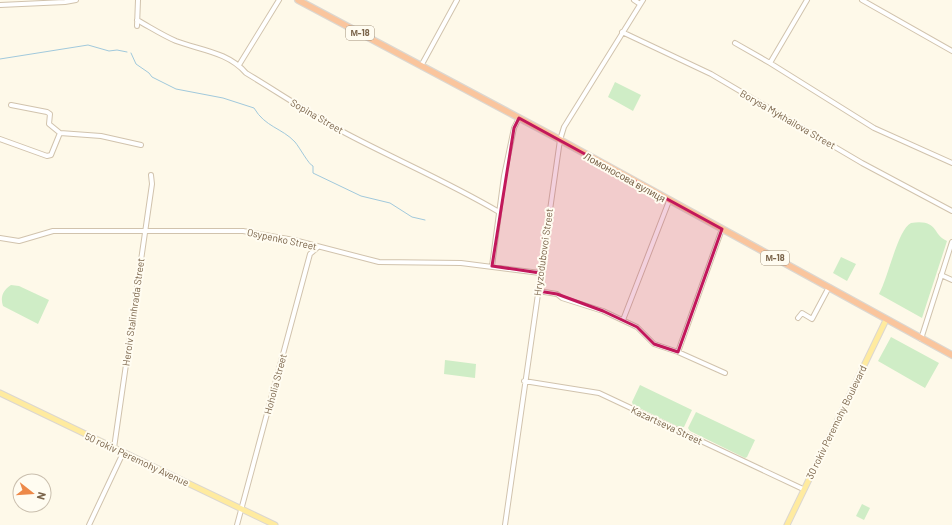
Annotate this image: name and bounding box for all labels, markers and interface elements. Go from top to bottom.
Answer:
road number: М-18 [346,26,374,40]
street label: Borysa Mykhailova Street [738,87,838,151]
street label: Sopina Street [288,96,346,136]
street label: Ломоносова вулиця [582,150,668,204]
street label: Hryzodubovoi Street [531,207,555,297]
street label: Osypenko Street [246,226,318,252]
road number: М-18 [761,251,789,265]
street label: Heroiv Stalinhrada Street [119,257,147,367]
street label: Hoholia Street [261,352,289,416]
street label: 30 rokiv Peremohy Boulevard [803,363,869,481]
street label: Kazartseva Street [629,403,705,447]
street label: 50 rokiv Peremohy Avenue [83,430,191,488]
north arrow [12,473,52,513]
text: N [35,491,49,501]

